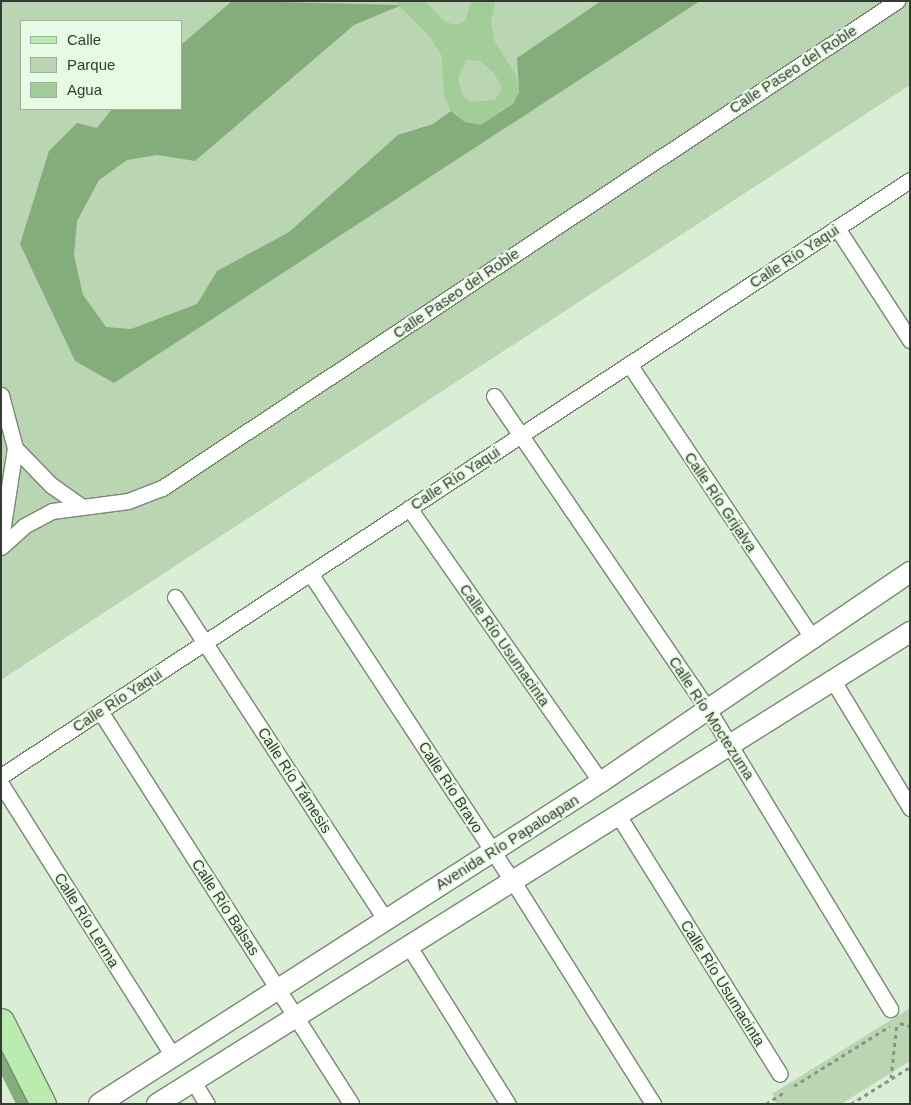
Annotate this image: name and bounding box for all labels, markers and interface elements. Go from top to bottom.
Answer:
legend [20,20,182,110]
street label: Calle Paseo del Roble [726,21,860,117]
text: Calle [67,31,101,48]
text: Parque [67,56,115,73]
text: Agua [67,81,102,98]
street label: Calle Río Yaqui [746,220,842,292]
street label: Calle Paseo del Roble [389,244,523,342]
street label: Calle Río Yaqui [407,442,503,514]
street label: Calle Río Grijalva [681,449,761,555]
street label: Calle Río Usumacinta [456,580,554,710]
street label: Calle Río Moctezuma [665,653,759,783]
street label: Calle Río Yaqui [69,664,165,736]
street label: Calle Río Támesis [254,724,336,836]
street label: Calle Río Bravo [415,738,487,836]
street label: Avenida Río Papaloapan [432,790,582,894]
street label: Calle Río Balsas [188,856,264,958]
street label: Calle Río Lerma [51,869,123,971]
street label: Calle Río Usumacinta [677,917,769,1049]

